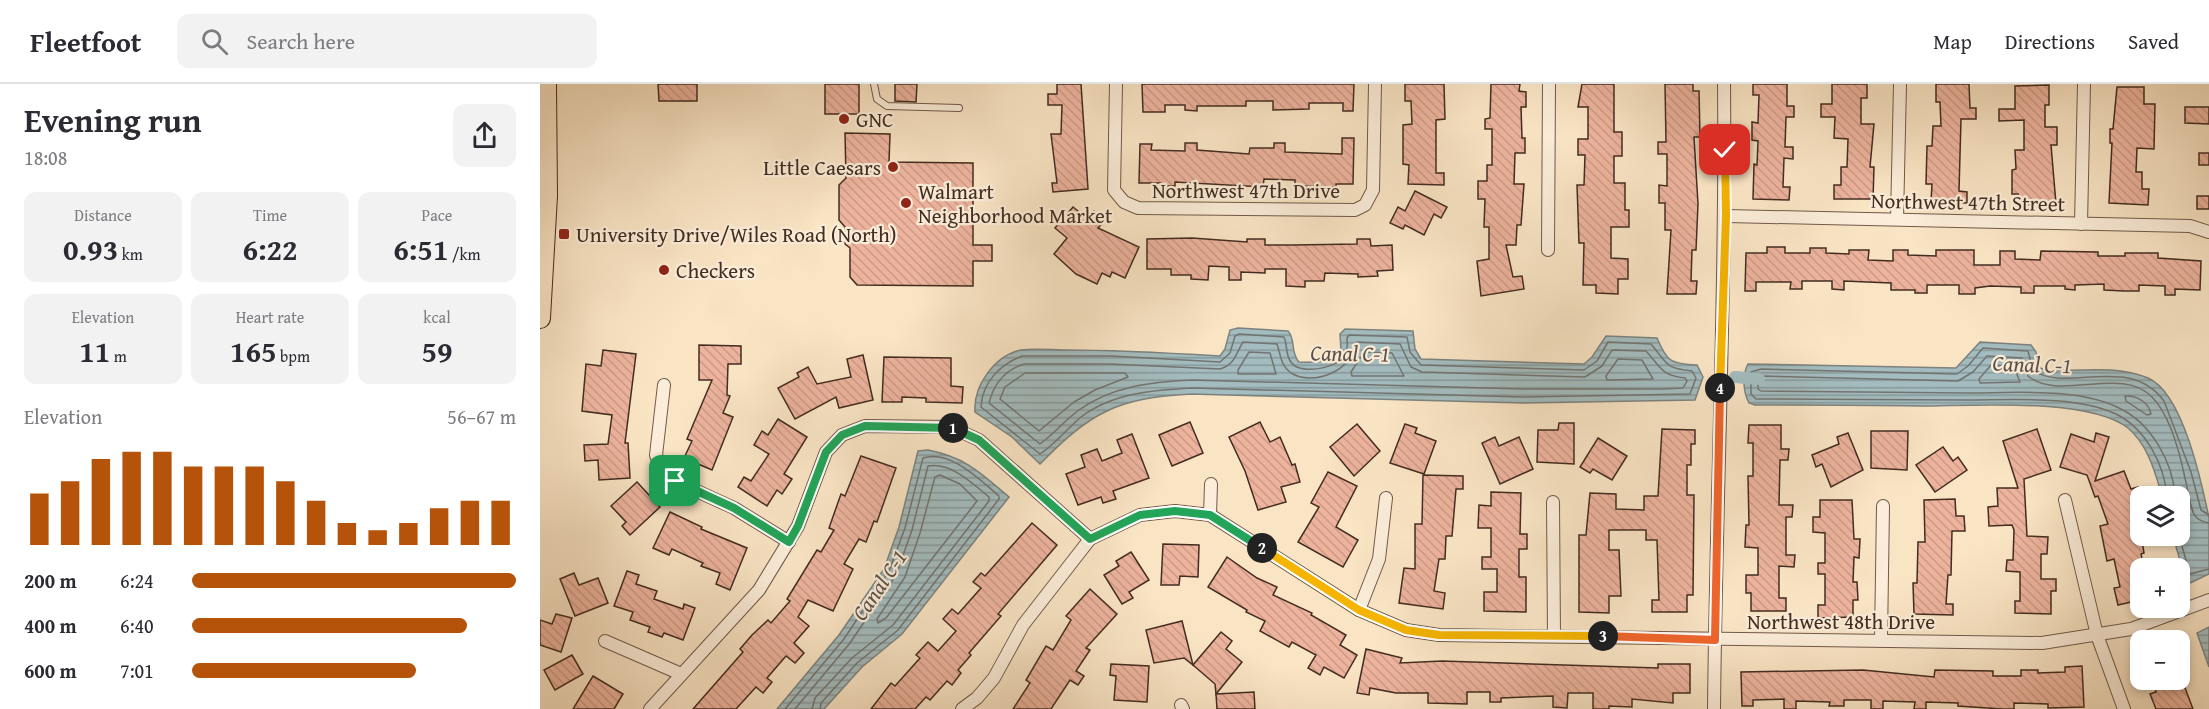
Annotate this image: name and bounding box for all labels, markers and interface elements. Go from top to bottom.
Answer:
search box [177,14,597,68]
text: Fleetfoot [30,21,141,62]
icon: search [198,25,231,58]
text: Search here [246,25,355,57]
text: Map [1933,26,1972,57]
text: Directions [2005,26,2095,57]
text: Saved [2128,26,2179,57]
text: Evening run [24,96,201,144]
button: share [453,104,516,167]
place label: GNC [856,104,894,135]
marker: GNC [837,112,851,126]
pin [1699,124,1750,175]
icon: check [1708,133,1741,166]
text: 18:08 [24,143,67,172]
place label: Little Caesars [763,152,881,183]
marker: Little Caesars [886,160,900,174]
street label: Northwest 47th Drive [1152,175,1340,206]
place label: Walmart Neighborhood Market [918,176,1113,231]
street label: Northwest 47th Street [1871,185,2066,219]
marker: Walmart Neighborhood Market [899,196,913,210]
text: Distance [74,203,132,227]
text: Time [253,203,287,227]
text: Pace [422,203,452,227]
place label: University Drive/Wiles Road (North) [576,219,897,250]
text: 0.93 [63,227,118,271]
text: 6:22 [242,227,298,271]
text: 6:51 [393,227,448,271]
marker: University Drive/Wiles Road (North) [557,227,571,241]
text: km [118,242,143,266]
text: /km [448,242,481,266]
place label: Checkers [676,255,755,286]
marker: Checkers [657,263,671,277]
text: Elevation [72,305,134,329]
text: Heart rate [236,305,304,329]
text: kcal [423,305,451,329]
text: 11 [79,329,110,373]
text: 165 [230,329,277,373]
text: 59 [421,329,453,373]
water label: Canal C-1 [1310,336,1390,370]
text: m [110,344,127,368]
text: bpm [277,344,310,368]
water label: Canal C-1 [1992,347,2072,381]
pin: 4 [1705,373,1735,403]
text: 4 [1716,376,1724,400]
text: Elevation [24,402,102,431]
text: 56–67 m [447,402,516,431]
pin: 1 [938,413,968,443]
text: 1 [949,416,957,440]
pin [649,455,700,506]
icon: arrive [658,464,691,497]
map controls [2130,486,2190,690]
button: layers [2130,486,2190,546]
pin: 2 [1247,533,1277,563]
text: 2 [1258,536,1266,560]
water label: Canal C-1 [844,543,914,627]
button: + [2130,558,2190,618]
text: 200 m [24,566,77,595]
text: 6:24 [120,566,154,595]
street label: Northwest 48th Drive [1747,606,1935,637]
text: 400 m [24,611,77,640]
text: 6:40 [120,611,154,640]
pin: 3 [1588,621,1618,651]
text: 3 [1599,624,1607,648]
button: − [2130,630,2190,690]
text: 600 m [24,656,77,685]
text: 7:01 [120,656,154,685]

